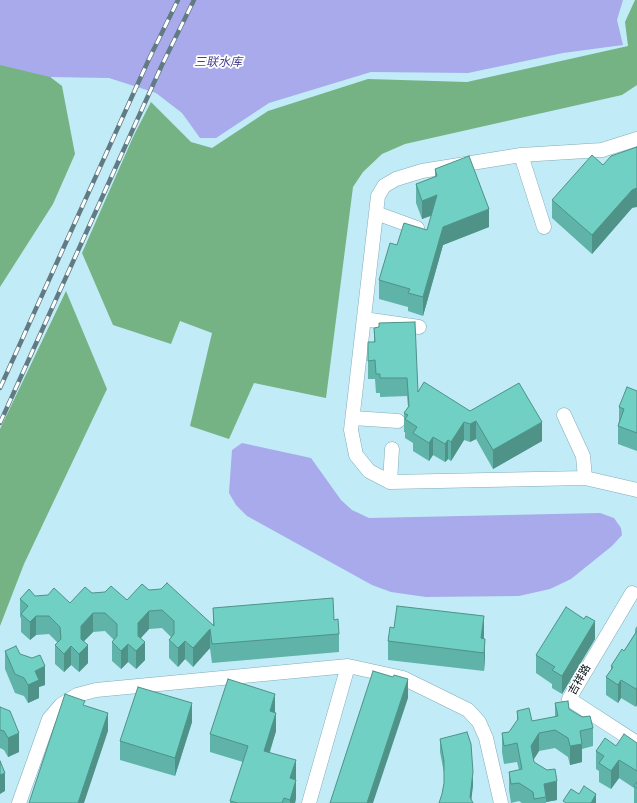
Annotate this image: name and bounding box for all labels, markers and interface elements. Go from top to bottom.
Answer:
water label: 三联水库 [194,56,242,70]
street label: 吉祥路 [566,662,594,698]

